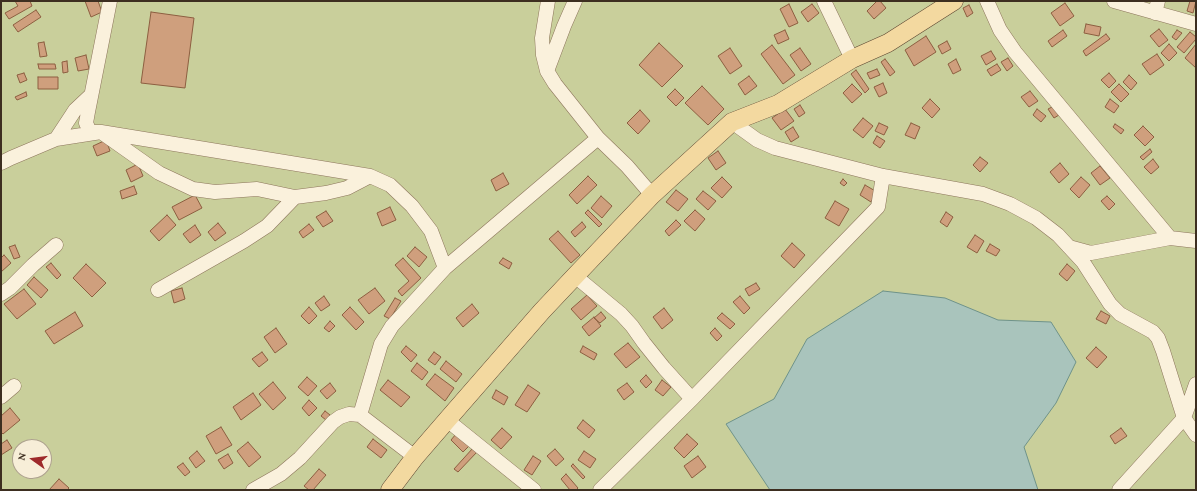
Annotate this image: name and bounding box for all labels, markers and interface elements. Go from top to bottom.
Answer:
north arrow [12,439,52,479]
text: N [15,451,28,461]

